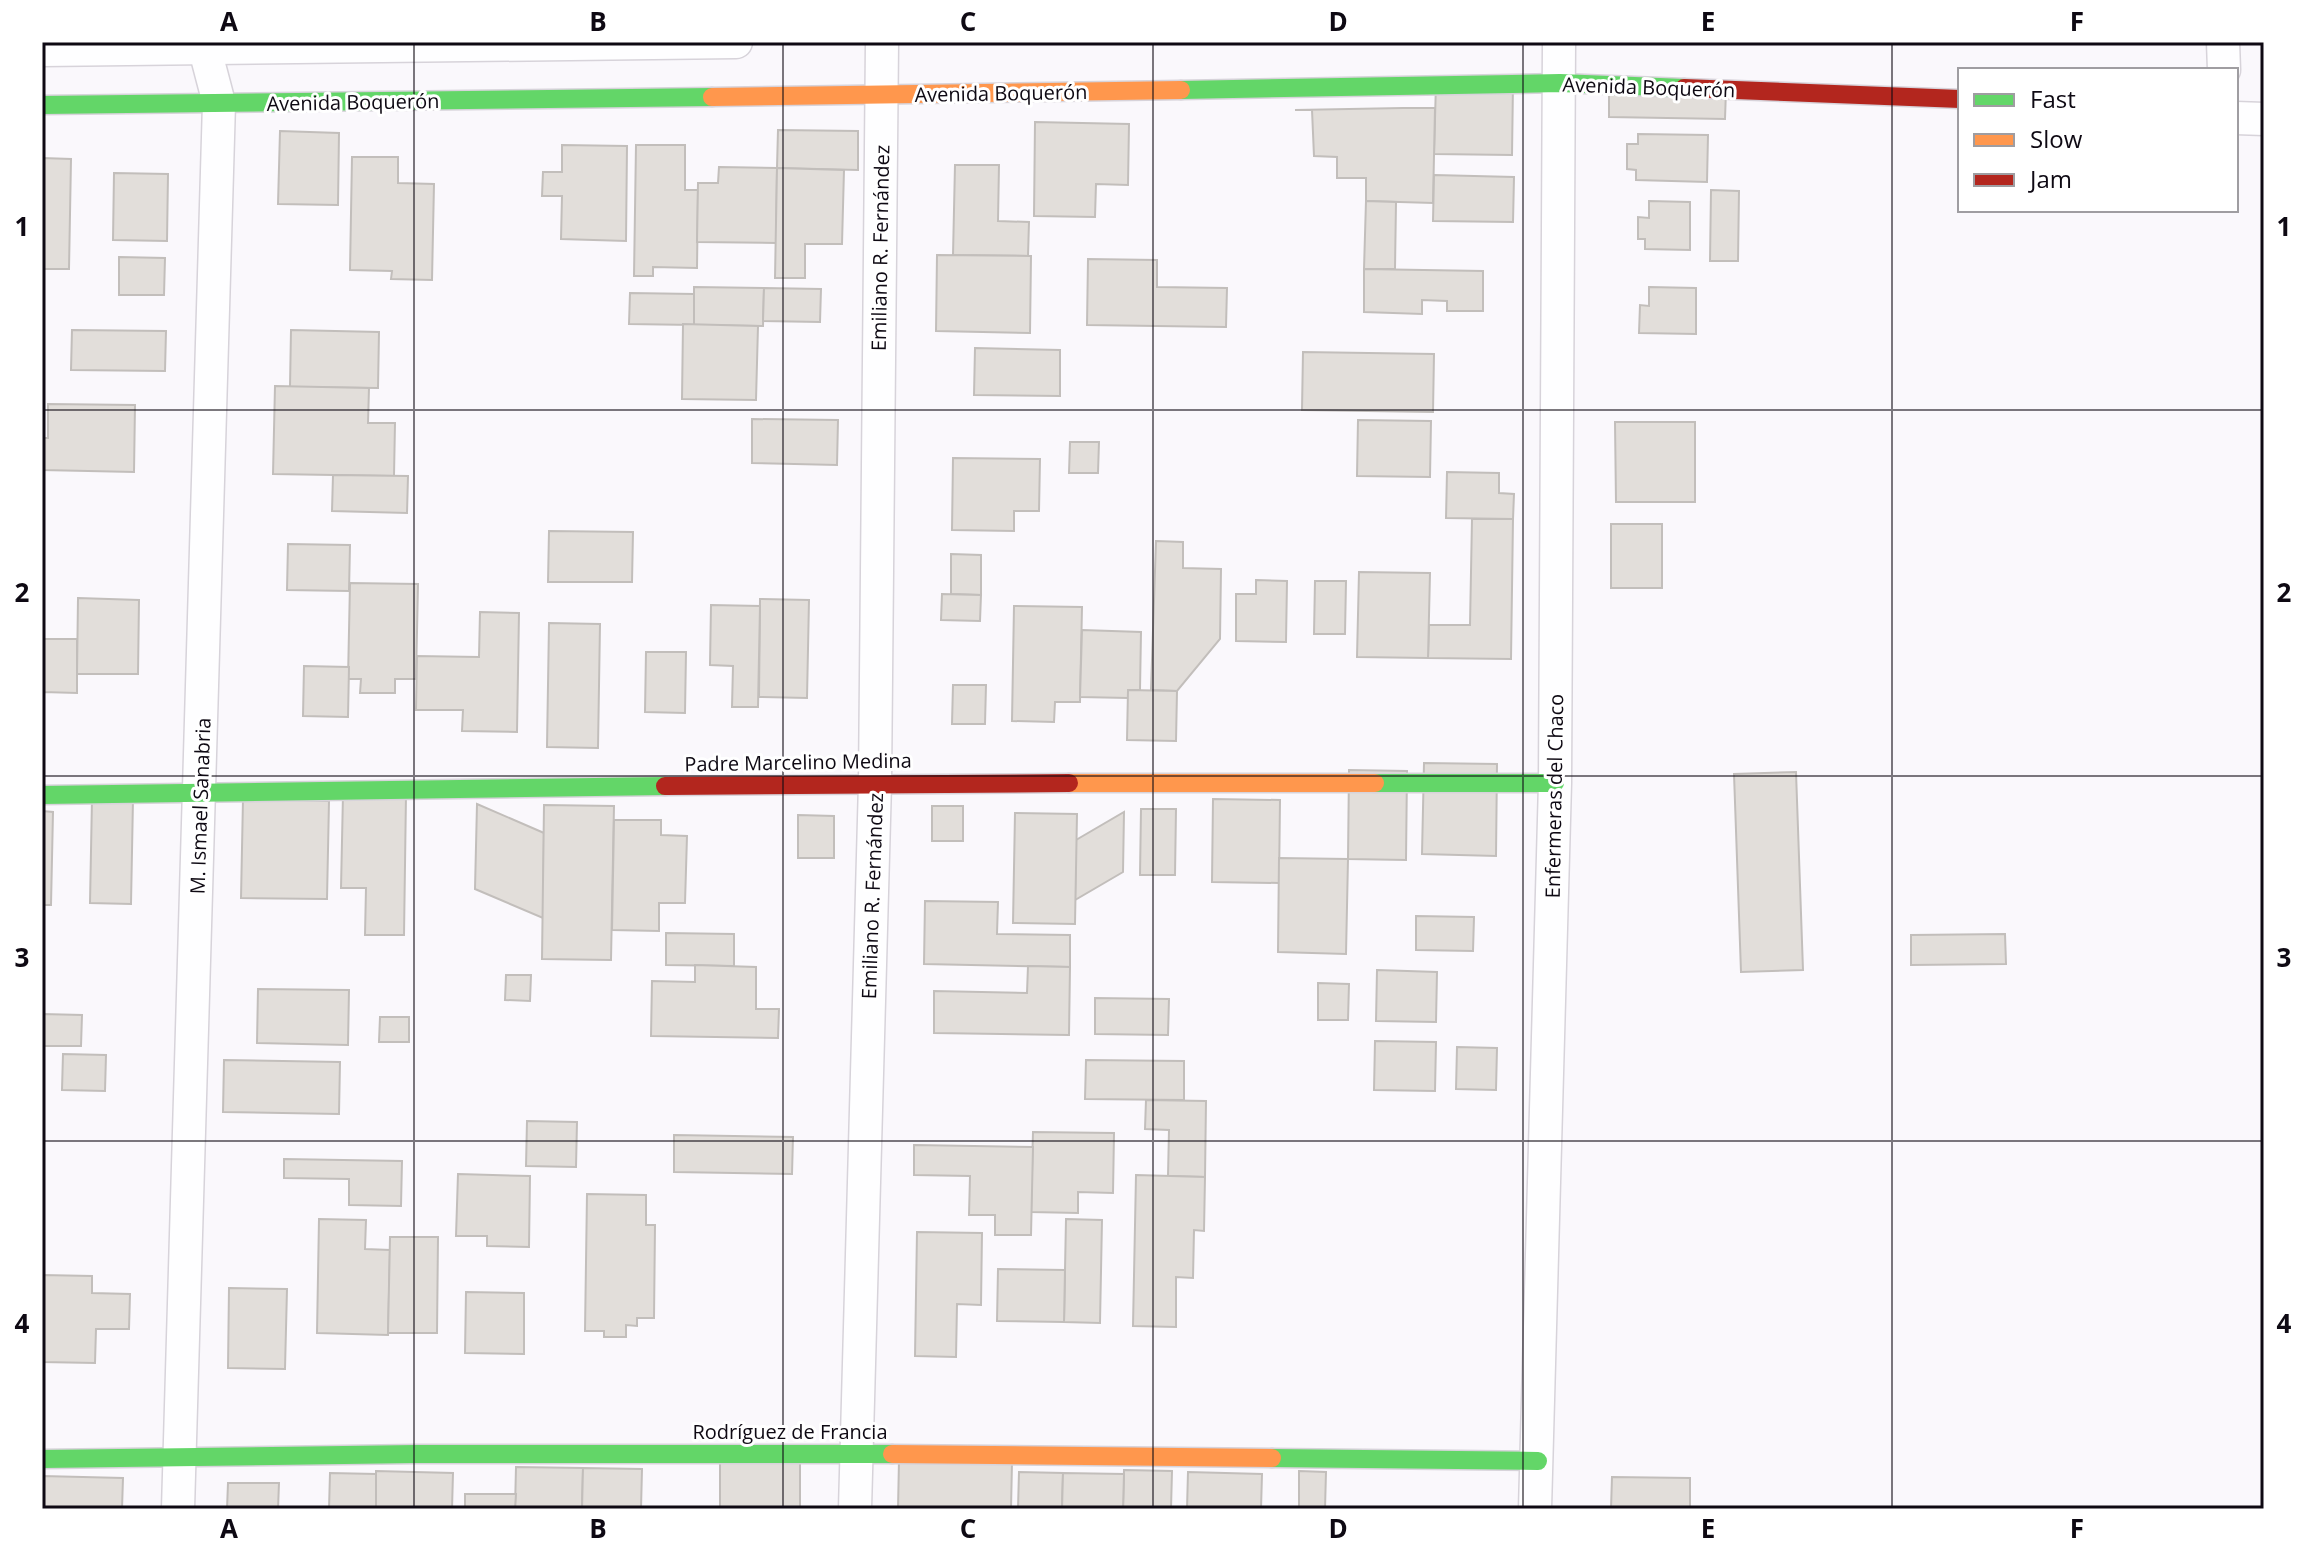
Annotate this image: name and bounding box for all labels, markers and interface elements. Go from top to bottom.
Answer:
text: A [220,3,238,39]
text: B [589,3,607,39]
text: C [960,3,976,39]
text: D [1328,3,1348,39]
text: E [1701,3,1715,39]
text: F [2070,3,2084,39]
legend [1958,68,2238,212]
street label: Avenida Boquerón [1562,70,1736,104]
street label: Avenida Boquerón [914,78,1088,108]
text: Fast [2030,82,2076,115]
street label: Avenida Boquerón [266,87,440,117]
text: Slow [2030,122,2083,155]
street label: Emiliano R. Fernández [865,145,895,351]
text: Jam [2028,162,2072,195]
text: 1 [15,208,29,244]
text: 1 [2277,208,2291,244]
text: 2 [15,574,30,610]
text: 2 [2277,574,2292,610]
street label: Enfermeras del Chaco [1539,693,1569,899]
street label: M. Ismael Sanabria [183,717,217,895]
street label: Padre Marcelino Medina [684,747,912,777]
street label: Emiliano R. Fernández [855,792,889,1000]
text: 3 [15,939,29,975]
text: 3 [2277,939,2291,975]
text: 4 [15,1305,30,1341]
text: 4 [2277,1305,2292,1341]
street label: Rodríguez de Francia [692,1418,888,1445]
text: A [220,1510,238,1546]
text: B [589,1510,607,1546]
text: C [960,1510,976,1546]
text: D [1328,1510,1348,1546]
text: E [1701,1510,1715,1546]
text: F [2070,1510,2084,1546]

